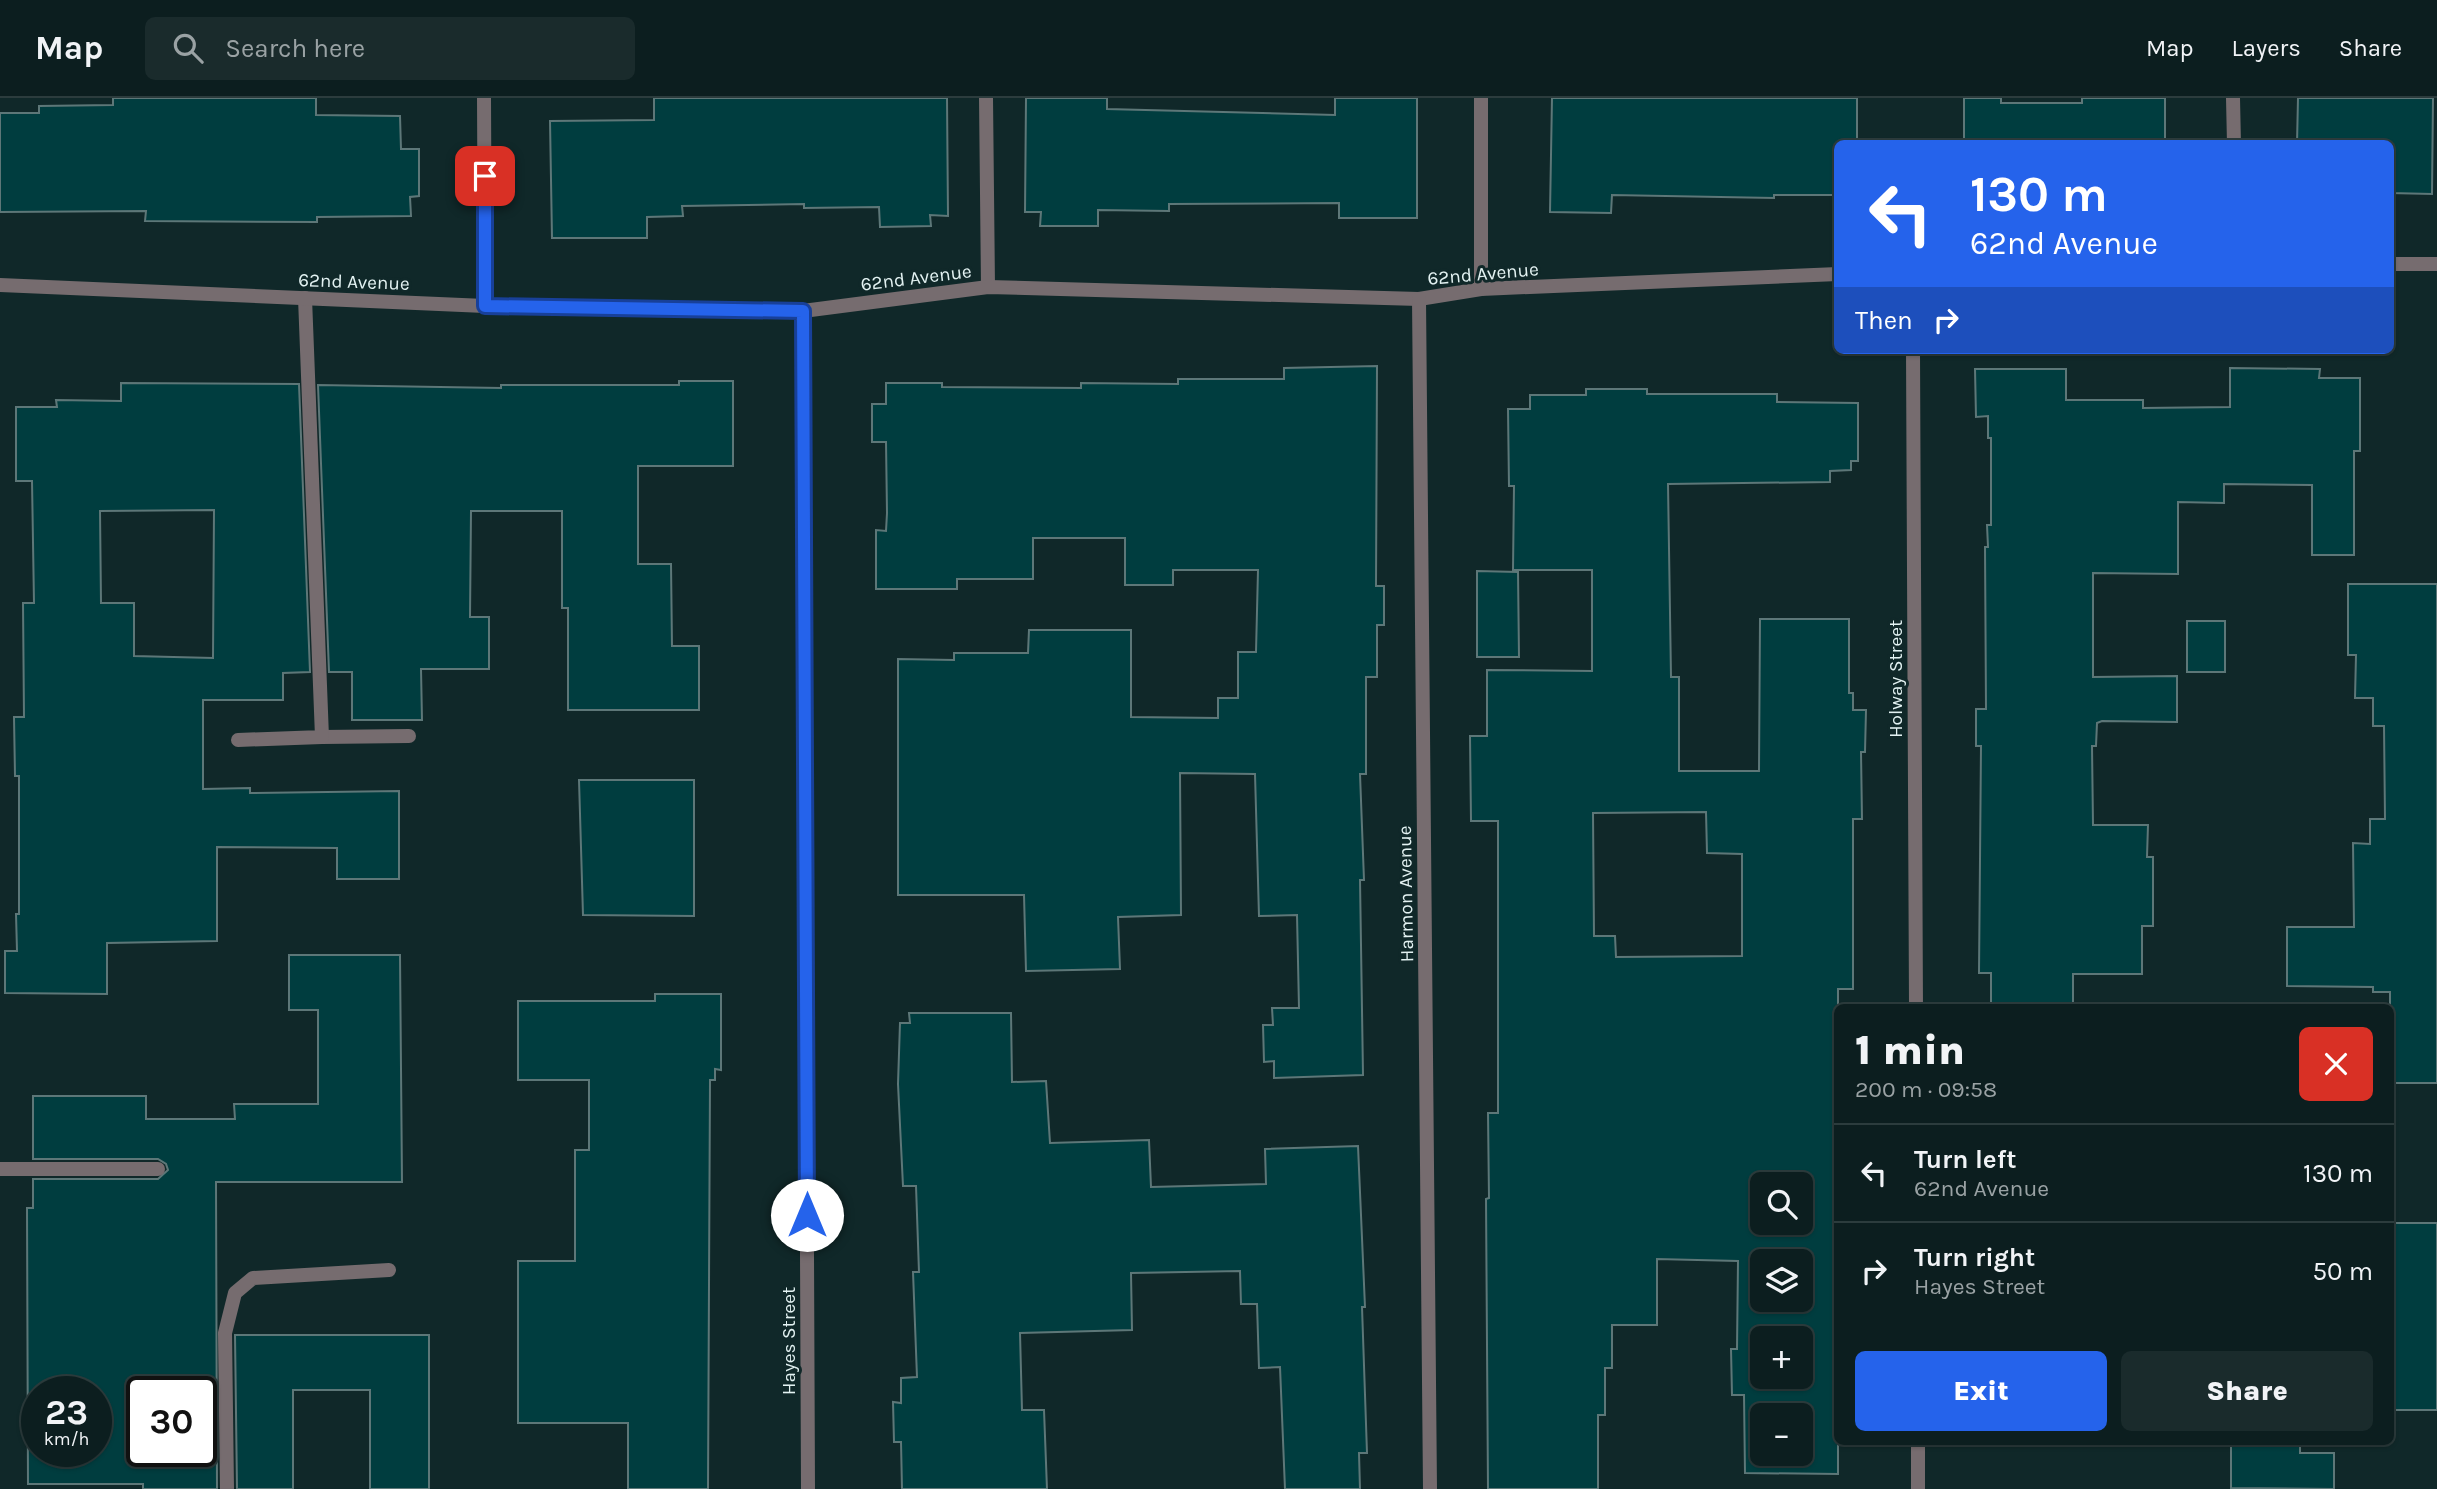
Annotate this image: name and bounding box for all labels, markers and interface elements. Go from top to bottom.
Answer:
search box [145,17,635,80]
text: Map [35,29,103,67]
icon: search [169,29,207,67]
text: Search here [225,33,365,64]
text: Map [2146,34,2194,62]
text: Layers [2232,34,2301,62]
text: Share [2339,34,2402,62]
pin [455,146,515,206]
icon: arrive [466,157,504,195]
text: 130 m [1970,166,2108,223]
icon: left [1855,168,1946,259]
text: 62nd Avenue [1970,225,2158,262]
street label: 62nd Avenue [1427,258,1540,290]
street label: 62nd Avenue [859,260,973,296]
street label: 62nd Avenue [298,269,410,295]
icon: right [1927,301,1965,339]
text: Then [1855,305,1913,336]
street label: Holway Street [1885,620,1907,738]
street label: Harmon Avenue [1394,825,1418,963]
text: 1 min [1855,1025,1965,1075]
button: close [2299,1027,2373,1101]
text: 200 m · 09:58 [1855,1076,1997,1103]
text: Turn left [1914,1144,2016,1175]
icon: left [1855,1154,1893,1192]
text: 130 m [2303,1158,2373,1189]
map controls [1750,1172,1813,1466]
button: search [1750,1172,1813,1235]
text: 62nd Avenue [1914,1175,2049,1202]
position arrow [770,1178,844,1252]
text: Turn right [1914,1242,2035,1273]
button: layers [1750,1249,1813,1312]
icon: right [1855,1252,1893,1290]
text: 50 m [2312,1256,2373,1287]
text: Hayes Street [1914,1273,2045,1300]
street label: Hayes Street [778,1287,800,1395]
button: + [1750,1326,1813,1389]
button: Exit [1855,1351,2107,1431]
button: Share [2121,1351,2373,1431]
speed limit sign: 30 [126,1376,217,1467]
text: 23 [45,1392,88,1433]
button: − [1750,1403,1813,1466]
text: km/h [44,1428,89,1450]

